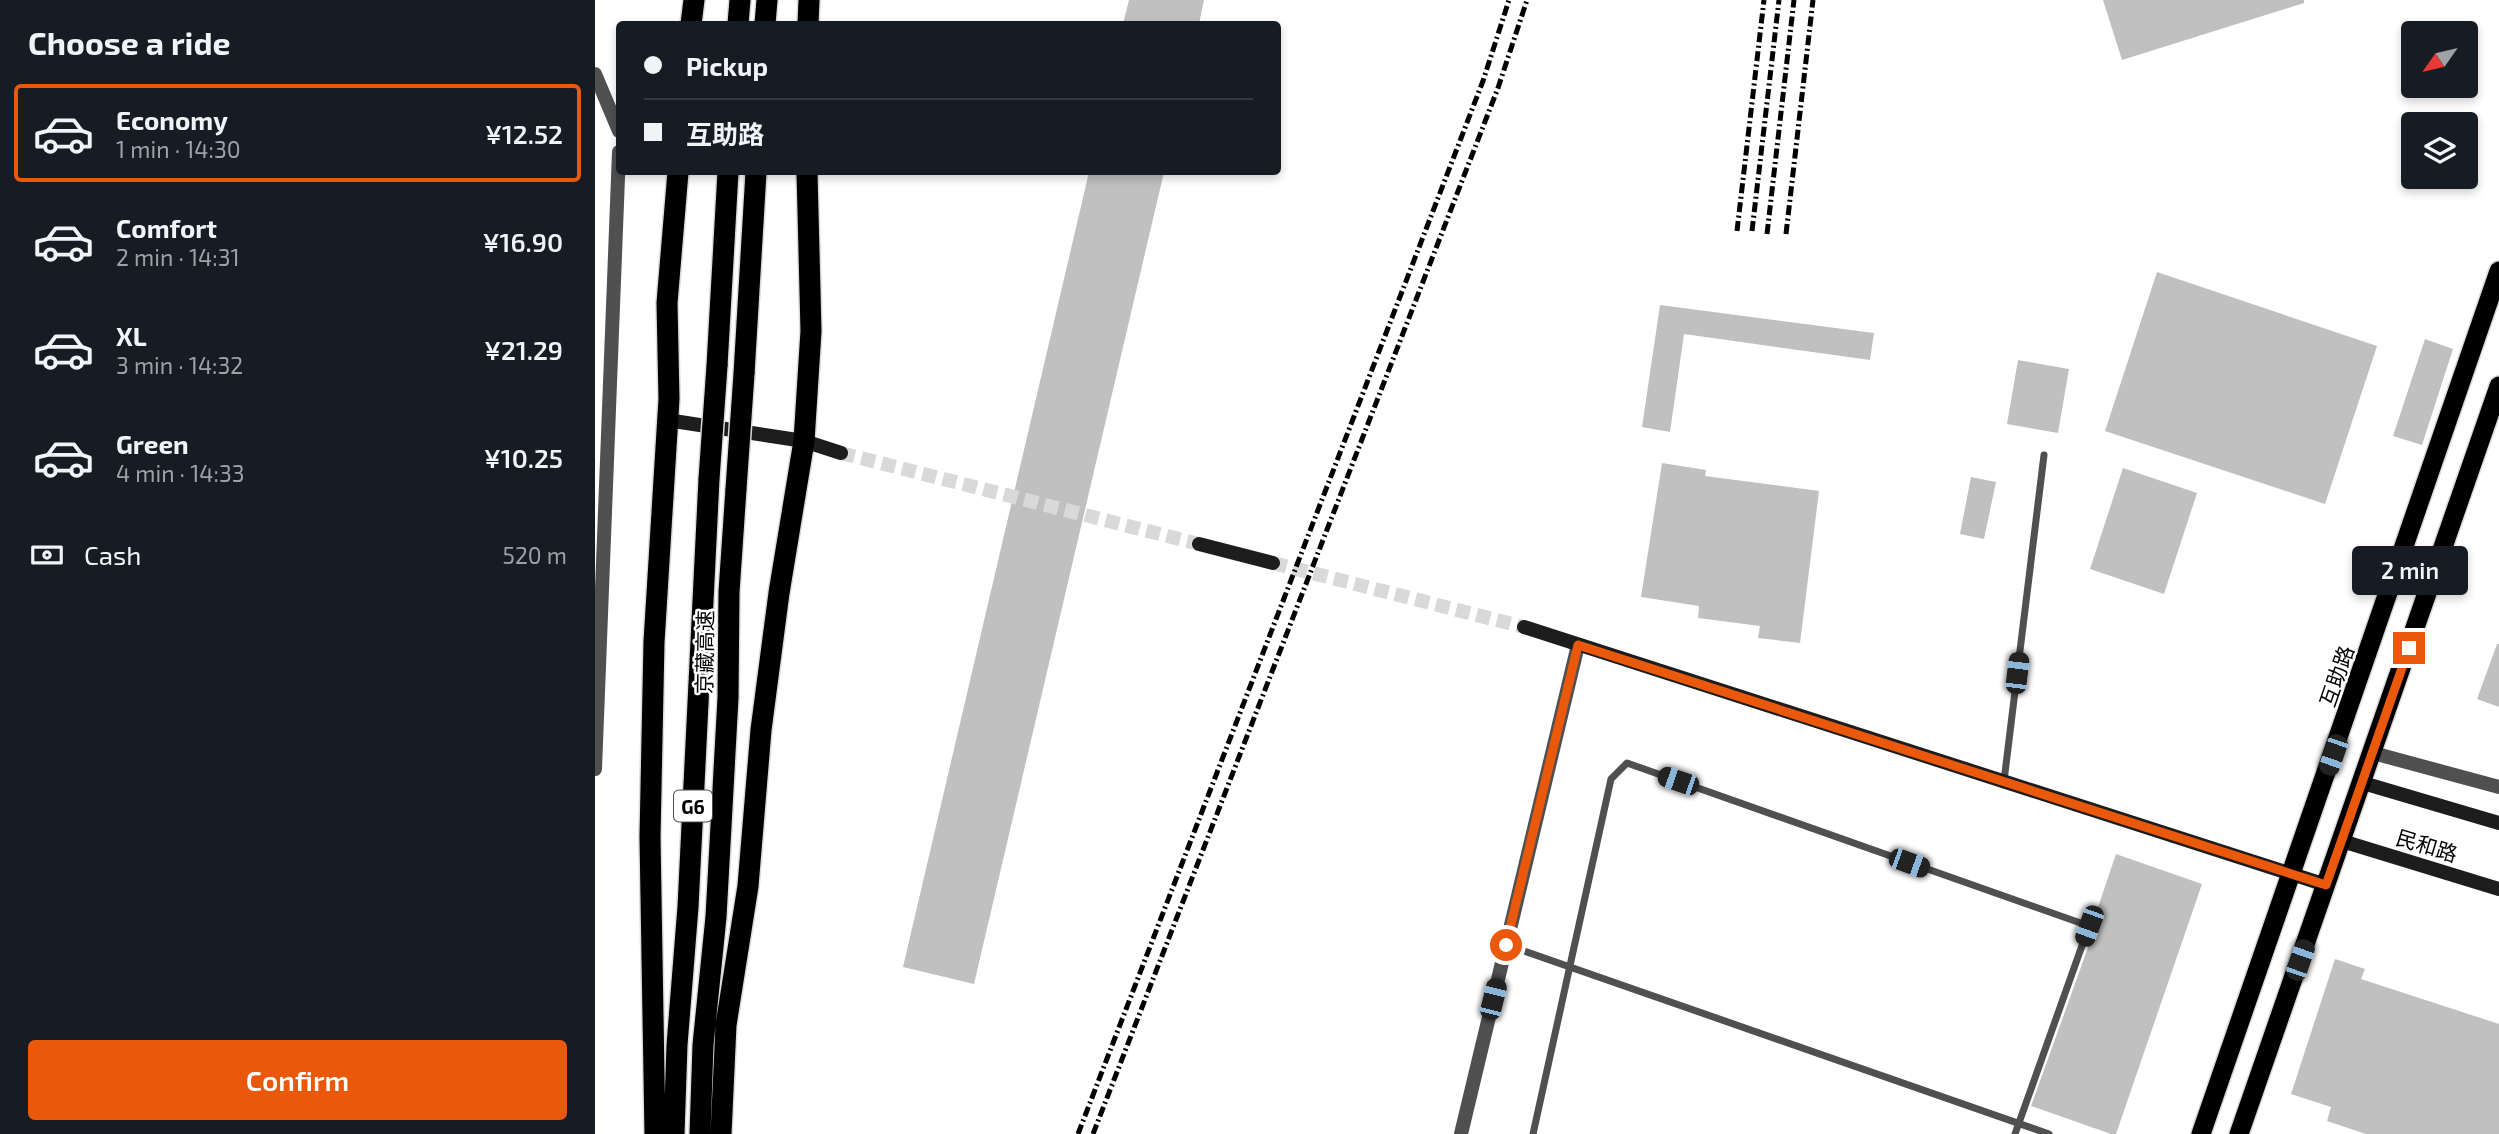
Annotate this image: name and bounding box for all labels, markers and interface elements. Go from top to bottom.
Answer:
north arrow [2401,21,2478,98]
map controls [2401,21,2478,189]
text: Choose a ride [28,23,231,61]
text: Pickup [686,50,768,81]
icon: car [32,102,95,165]
text: Economy [116,104,228,135]
button: layers [2401,112,2478,189]
text: ¥12.52 [485,118,563,149]
text: 互助路 [686,118,764,149]
text: 1 min · 14:30 [116,135,241,163]
icon: car [32,210,95,273]
text: Comfort [116,212,217,243]
text: ¥16.90 [483,226,563,257]
text: 2 min · 14:31 [116,243,240,271]
icon: car [32,318,95,381]
text: XL [116,320,147,351]
text: ¥21.29 [484,334,563,365]
text: 3 min · 14:32 [116,351,243,379]
icon: car [32,426,95,489]
text: Green [116,428,189,459]
text: ¥10.25 [484,442,563,473]
text: 4 min · 14:33 [116,459,244,487]
icon: cash [28,536,66,574]
text: Cash [84,539,141,570]
text: 520 m [503,541,567,569]
callout: 2 min [2351,546,2467,596]
text: 2 min [2381,556,2439,584]
street label: 京藏高速 [691,610,717,694]
route end [2393,632,2425,664]
street label: 互助路 [2314,642,2358,710]
car [2005,651,2030,695]
car [2317,732,2350,778]
car [1655,764,1702,798]
road number: G6 [674,790,712,821]
street label: 民和路 [2393,824,2461,866]
car [1886,846,1933,880]
car [2072,903,2107,949]
route start [1490,929,1522,961]
car [2284,937,2317,983]
car [1478,976,1509,1022]
button: Confirm [28,1040,567,1120]

